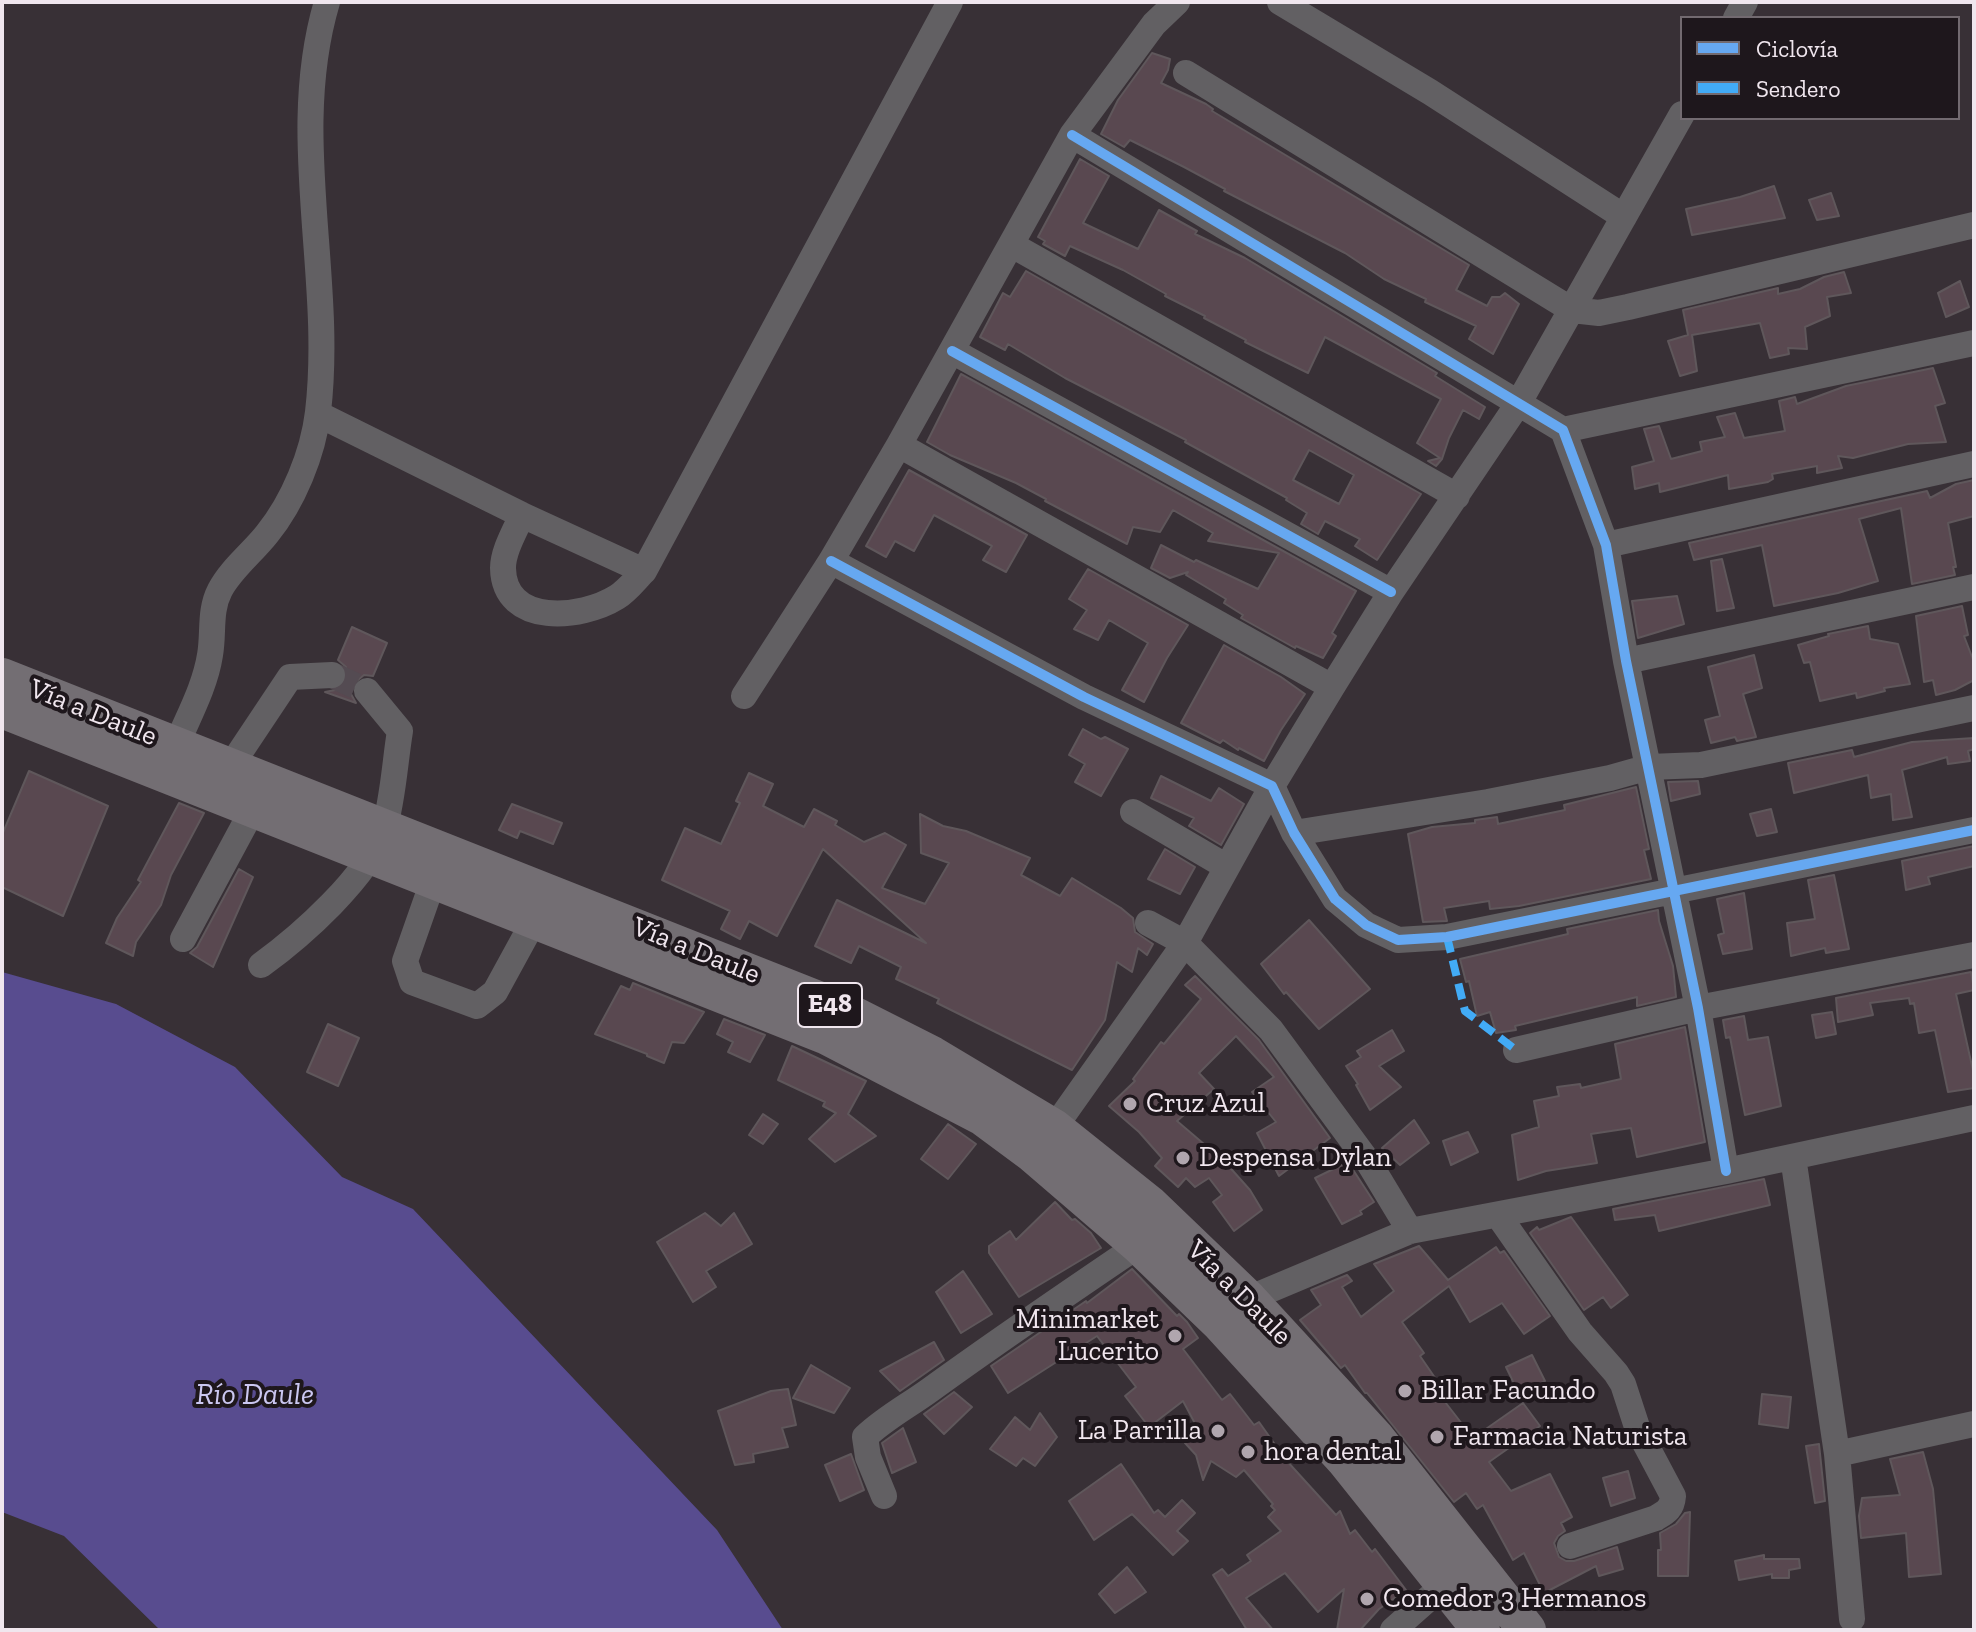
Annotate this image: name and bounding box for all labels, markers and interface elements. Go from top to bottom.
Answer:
legend [1680,16,1960,120]
text: Ciclovía [1756,34,1838,63]
text: Sendero [1756,74,1841,103]
street label: Vía a Daule [24,672,162,754]
street label: Vía a Daule [627,910,765,992]
road number: E48 [798,983,862,1027]
place label: Cruz Azul [1146,1087,1265,1121]
marker: Cruz Azul [1121,1095,1139,1113]
place label: Despensa Dylan [1199,1141,1392,1175]
marker: Despensa Dylan [1174,1149,1192,1167]
street label: Vía a Daule [1180,1234,1298,1352]
place label: Minimarket Lucerito [1016,1303,1159,1369]
marker: Minimarket Lucerito [1166,1327,1184,1345]
place label: Billar Facundo [1421,1374,1595,1408]
water label: Río Daule [196,1377,314,1413]
marker: Billar Facundo [1396,1382,1414,1400]
place label: La Parrilla [1078,1414,1202,1448]
place label: Farmacia Naturista [1453,1420,1687,1454]
marker: La Parrilla [1209,1422,1227,1440]
marker: Farmacia Naturista [1428,1428,1446,1446]
place label: hora dental [1264,1435,1402,1469]
marker: hora dental [1239,1443,1257,1461]
place label: Comedor 3 Hermanos [1383,1582,1646,1616]
marker: Comedor 3 Hermanos [1358,1590,1376,1608]

